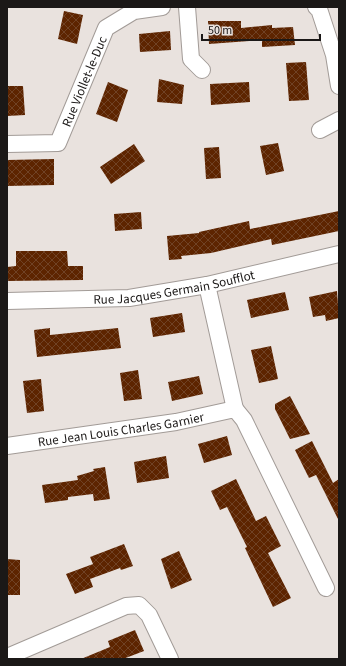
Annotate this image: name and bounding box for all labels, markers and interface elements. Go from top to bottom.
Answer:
scale bar [202,16,320,42]
text: 50 m [208,22,232,39]
street label: Rue Viollet-le-Duc [58,33,112,130]
street label: Rue Jacques Germain Soufflot [93,266,257,309]
street label: Rue Jean Louis Charles Garnier [37,408,206,452]

